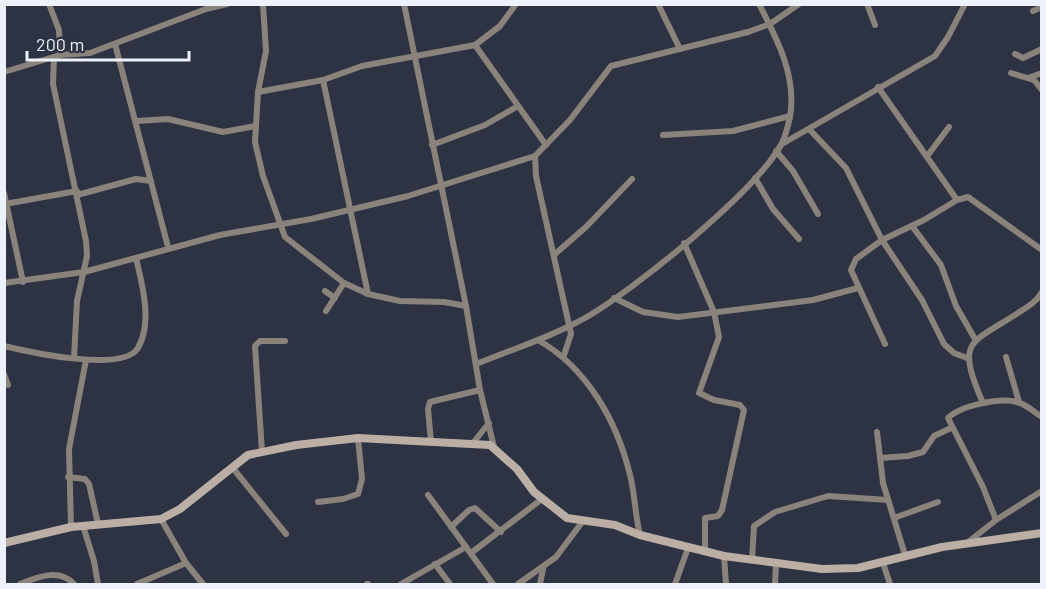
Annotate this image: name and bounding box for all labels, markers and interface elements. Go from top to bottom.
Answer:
scale bar [27,24,189,62]
text: 200 m [36,33,84,55]

